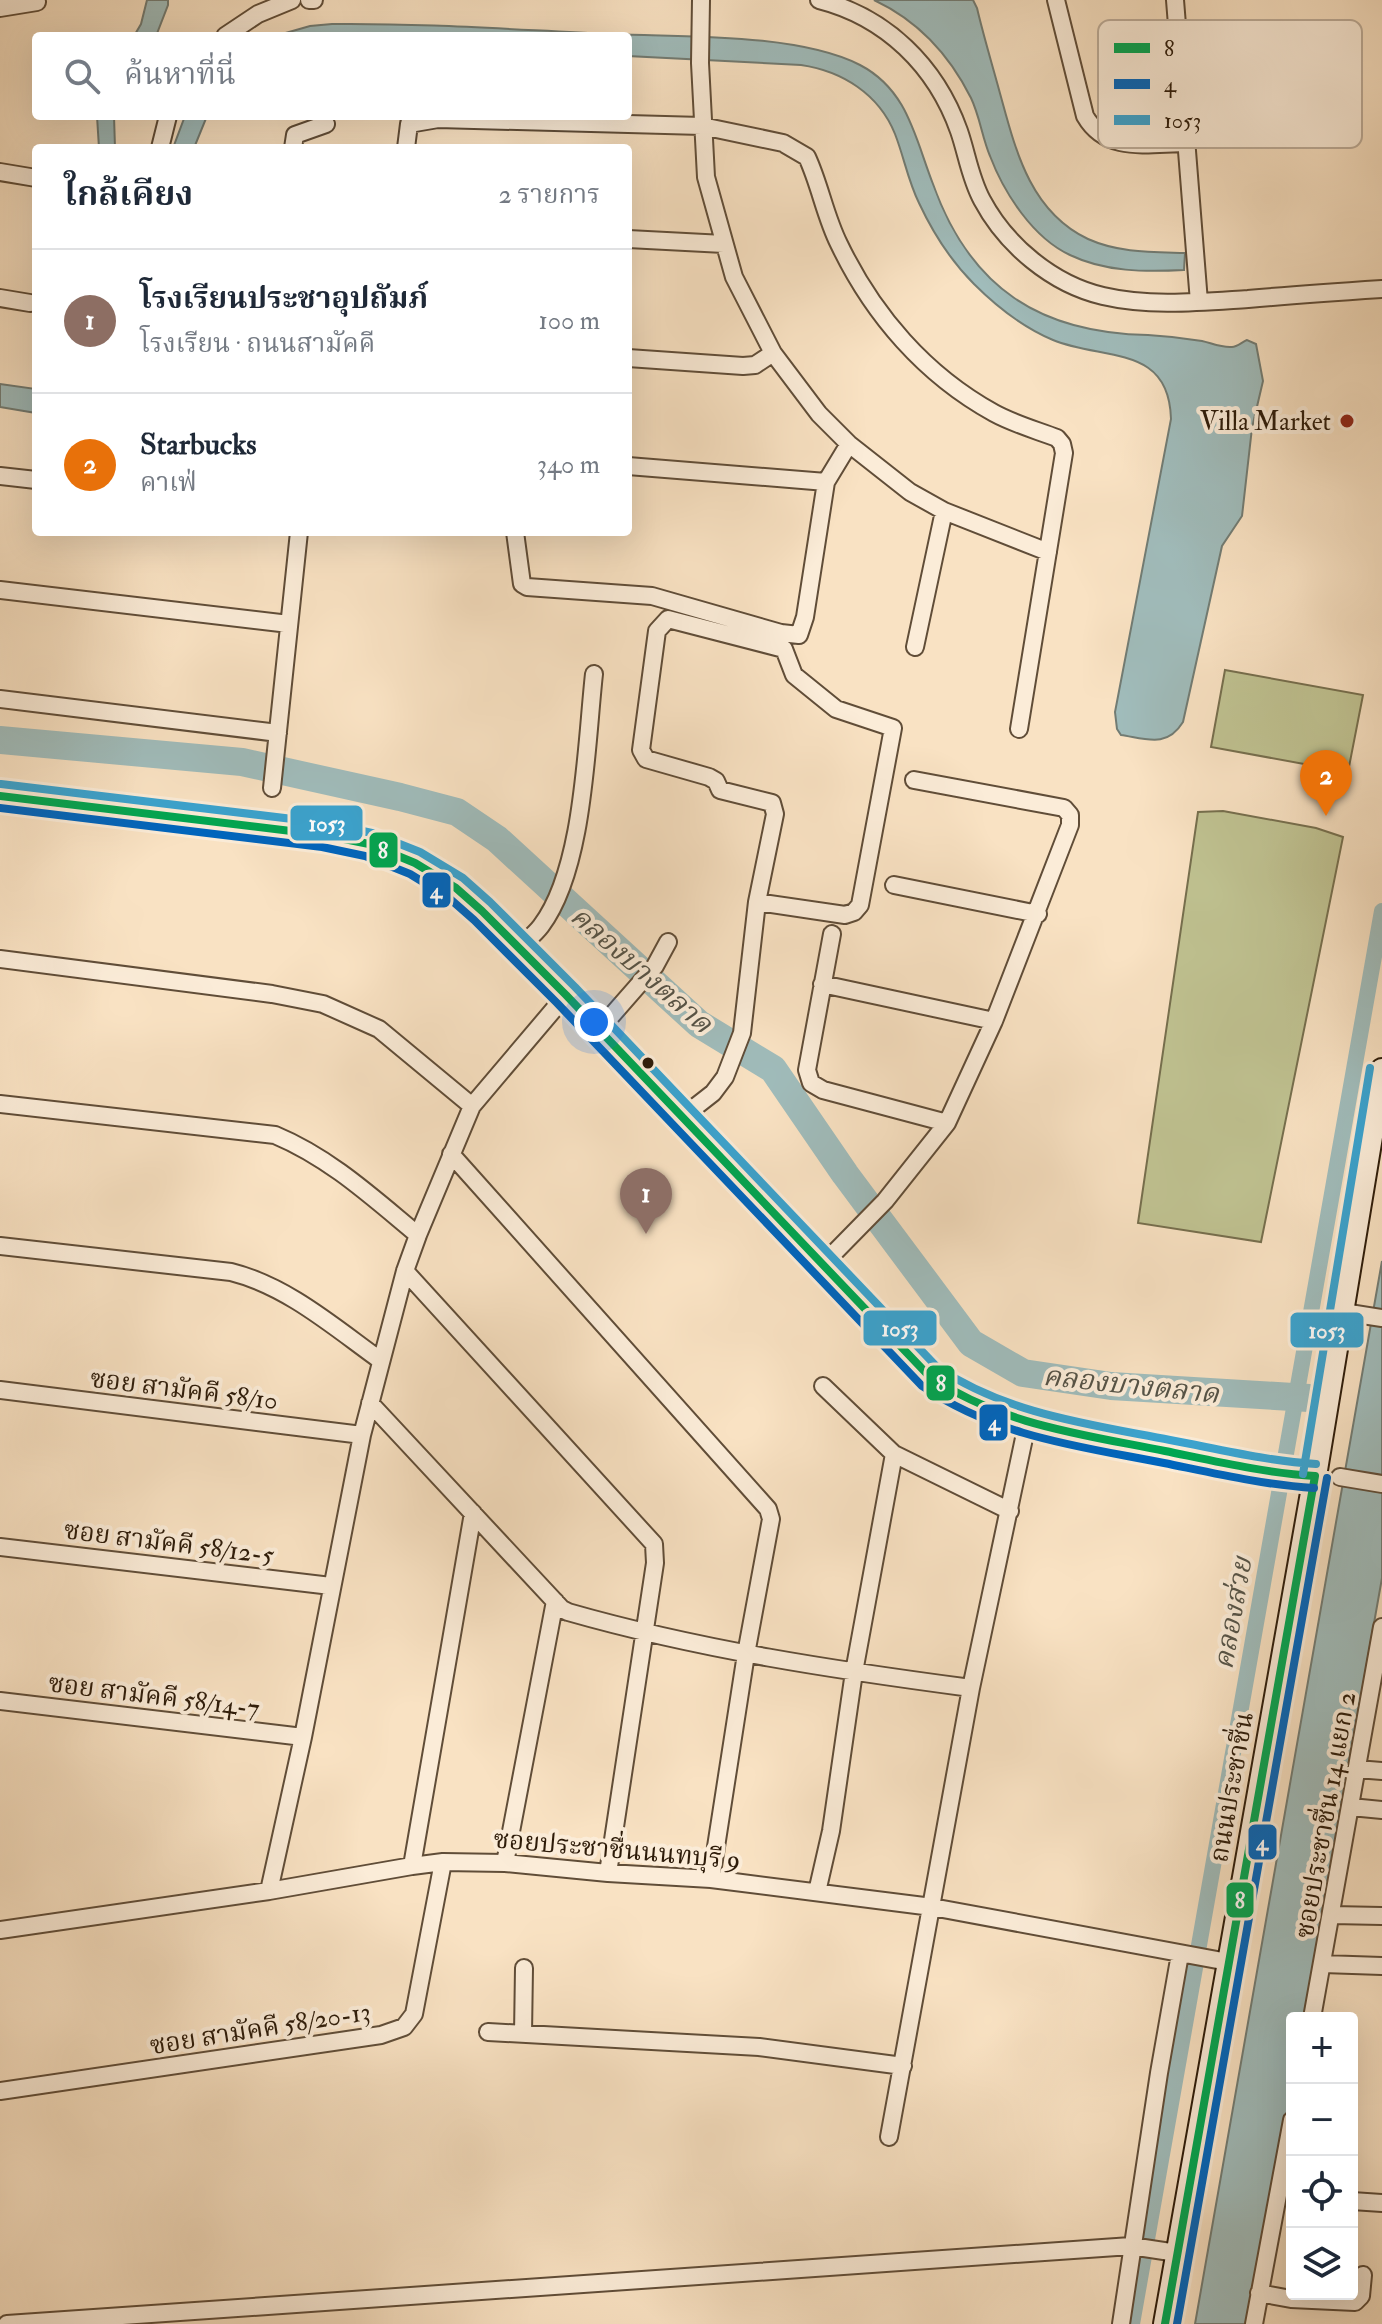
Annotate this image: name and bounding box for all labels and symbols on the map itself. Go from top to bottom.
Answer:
legend [1098,20,1362,148]
text: 8 [1164,35,1174,63]
text: 4 [1164,71,1177,99]
text: 1053 [1164,107,1201,135]
place label: Villa Market [1200,406,1331,438]
marker: Villa Market [1338,412,1356,430]
pin: 2 [1300,750,1352,816]
line badge: 1053 [289,804,364,842]
text: 1053 [308,810,346,838]
line badge: 8 [368,831,399,869]
text: 8 [378,837,389,865]
line badge: 4 [421,871,452,909]
text: 4 [429,877,444,905]
water label: คลองบางตลาด [563,899,720,1042]
your location [574,1002,614,1042]
unlabelled marker [640,1055,656,1071]
pin: 1 [620,1168,672,1234]
line badge: 1053 [862,1309,938,1347]
line badge: 1053 [1289,1311,1365,1349]
text: 1053 [881,1315,919,1343]
text: 1053 [1308,1317,1346,1345]
water label: คลองบางตลาด [1041,1359,1222,1412]
street label: ซอย สามัคคี 58/10 [88,1363,280,1417]
line badge: 8 [925,1364,956,1402]
text: 8 [936,1370,947,1398]
line badge: 4 [978,1403,1009,1442]
text: 4 [987,1409,1002,1437]
street label: ซอย สามัคคี 58/12-5 [62,1514,276,1572]
water label: คลองส่วย [1206,1552,1261,1672]
street label: ซอย สามัคคี 58/14-7 [46,1667,261,1725]
street label: ซอยประชาชื่น 14 แยก 2 [1285,1689,1363,1941]
street label: ถนนประชาชื่น [1199,1709,1261,1865]
street label: ซอยประชาชื่นนนทบุรี 9 [492,1819,742,1878]
line badge: 4 [1247,1823,1278,1861]
text: 4 [1255,1829,1270,1857]
line badge: 8 [1225,1881,1255,1919]
text: 8 [1235,1887,1246,1915]
street label: ซอย สามัคคี 58/20-13 [147,1996,373,2062]

